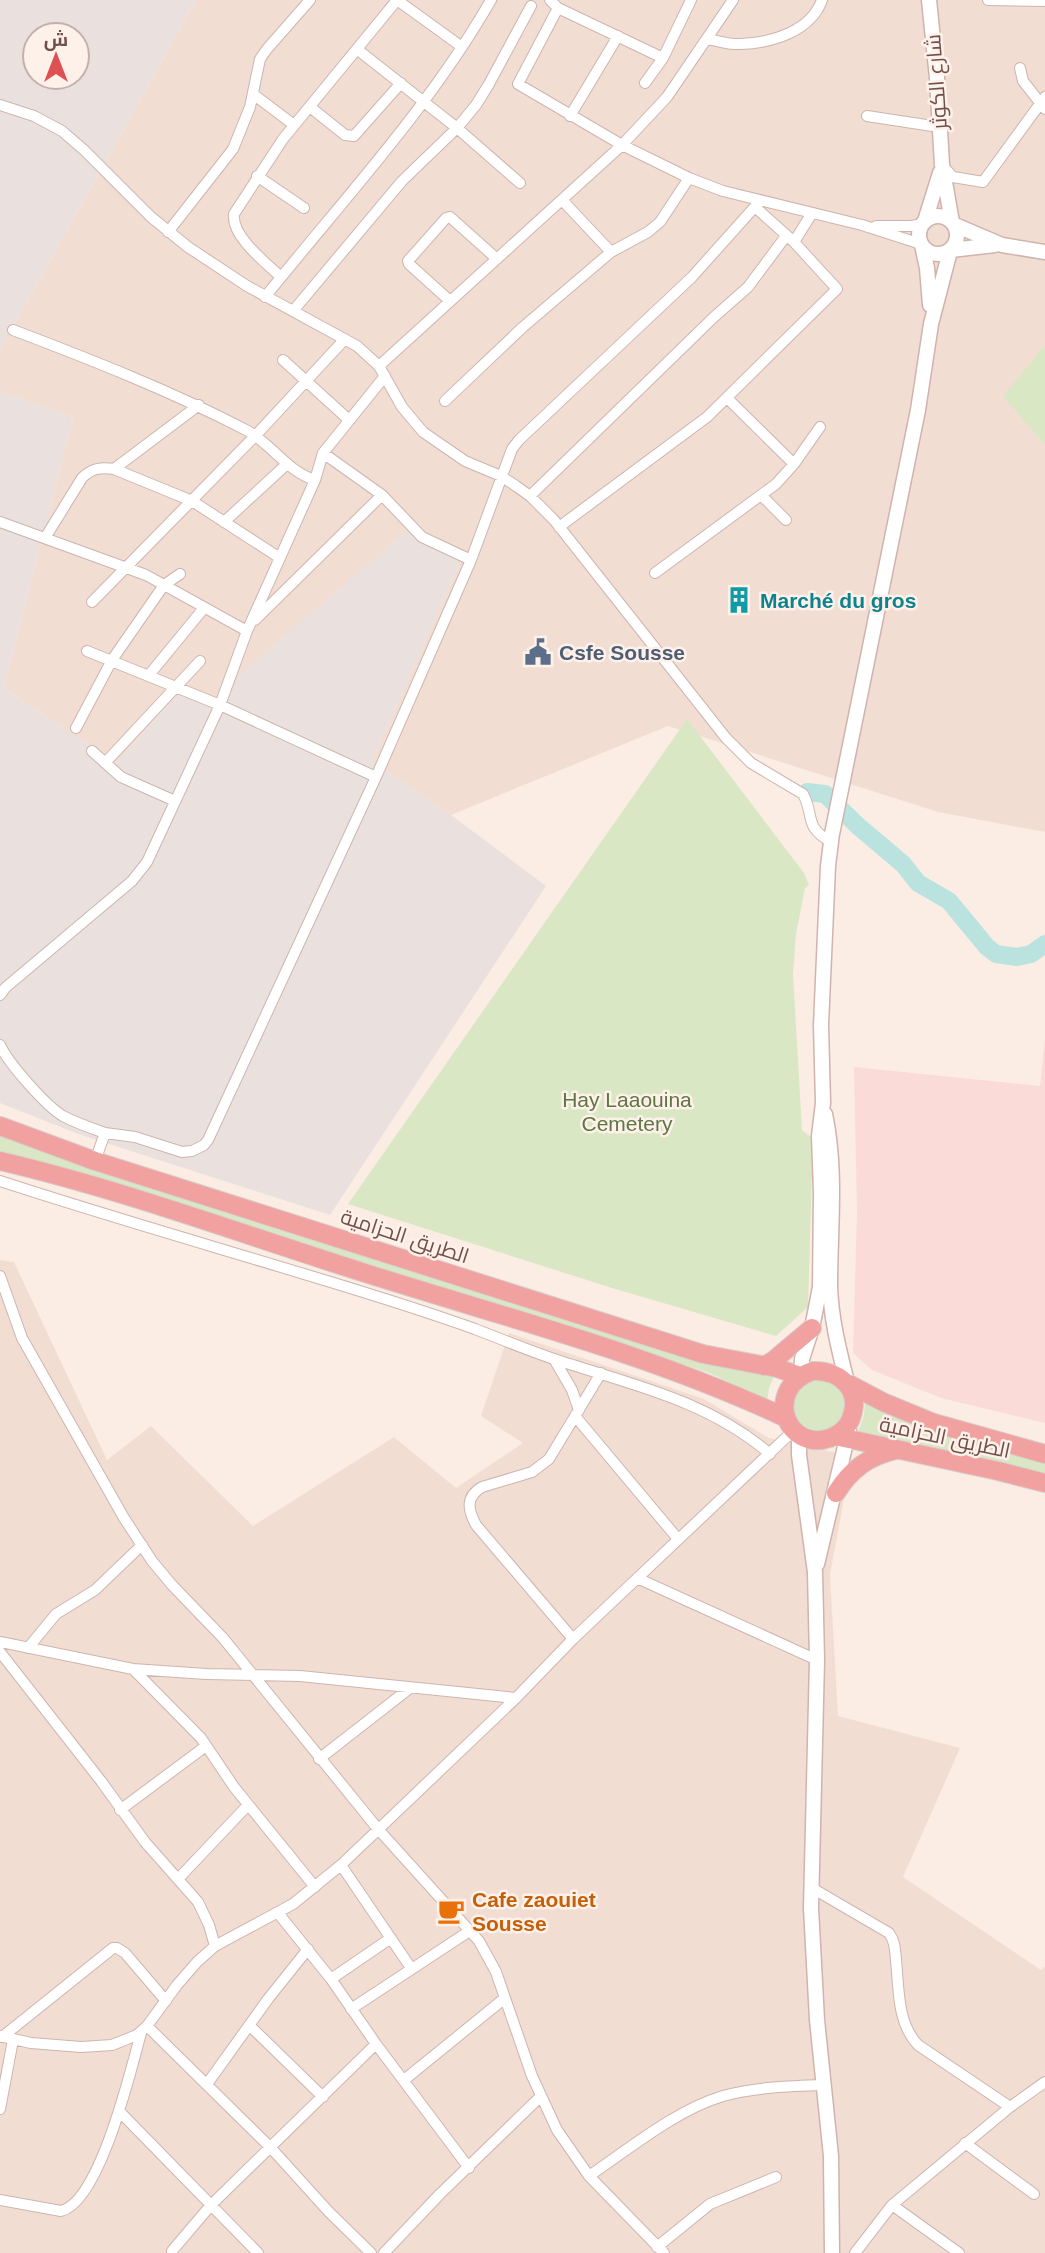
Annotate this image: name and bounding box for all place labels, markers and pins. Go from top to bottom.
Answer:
building icon: Marché du gros [724,585,754,615]
place label: Marché du gros [760,589,916,612]
public building icon: Csfe Sousse [523,637,553,667]
place label: Csfe Sousse [559,641,685,664]
place label: Cafe zaouiet Sousse [472,1888,596,1935]
cafe icon: Cafe zaouiet Sousse [436,1896,466,1926]

